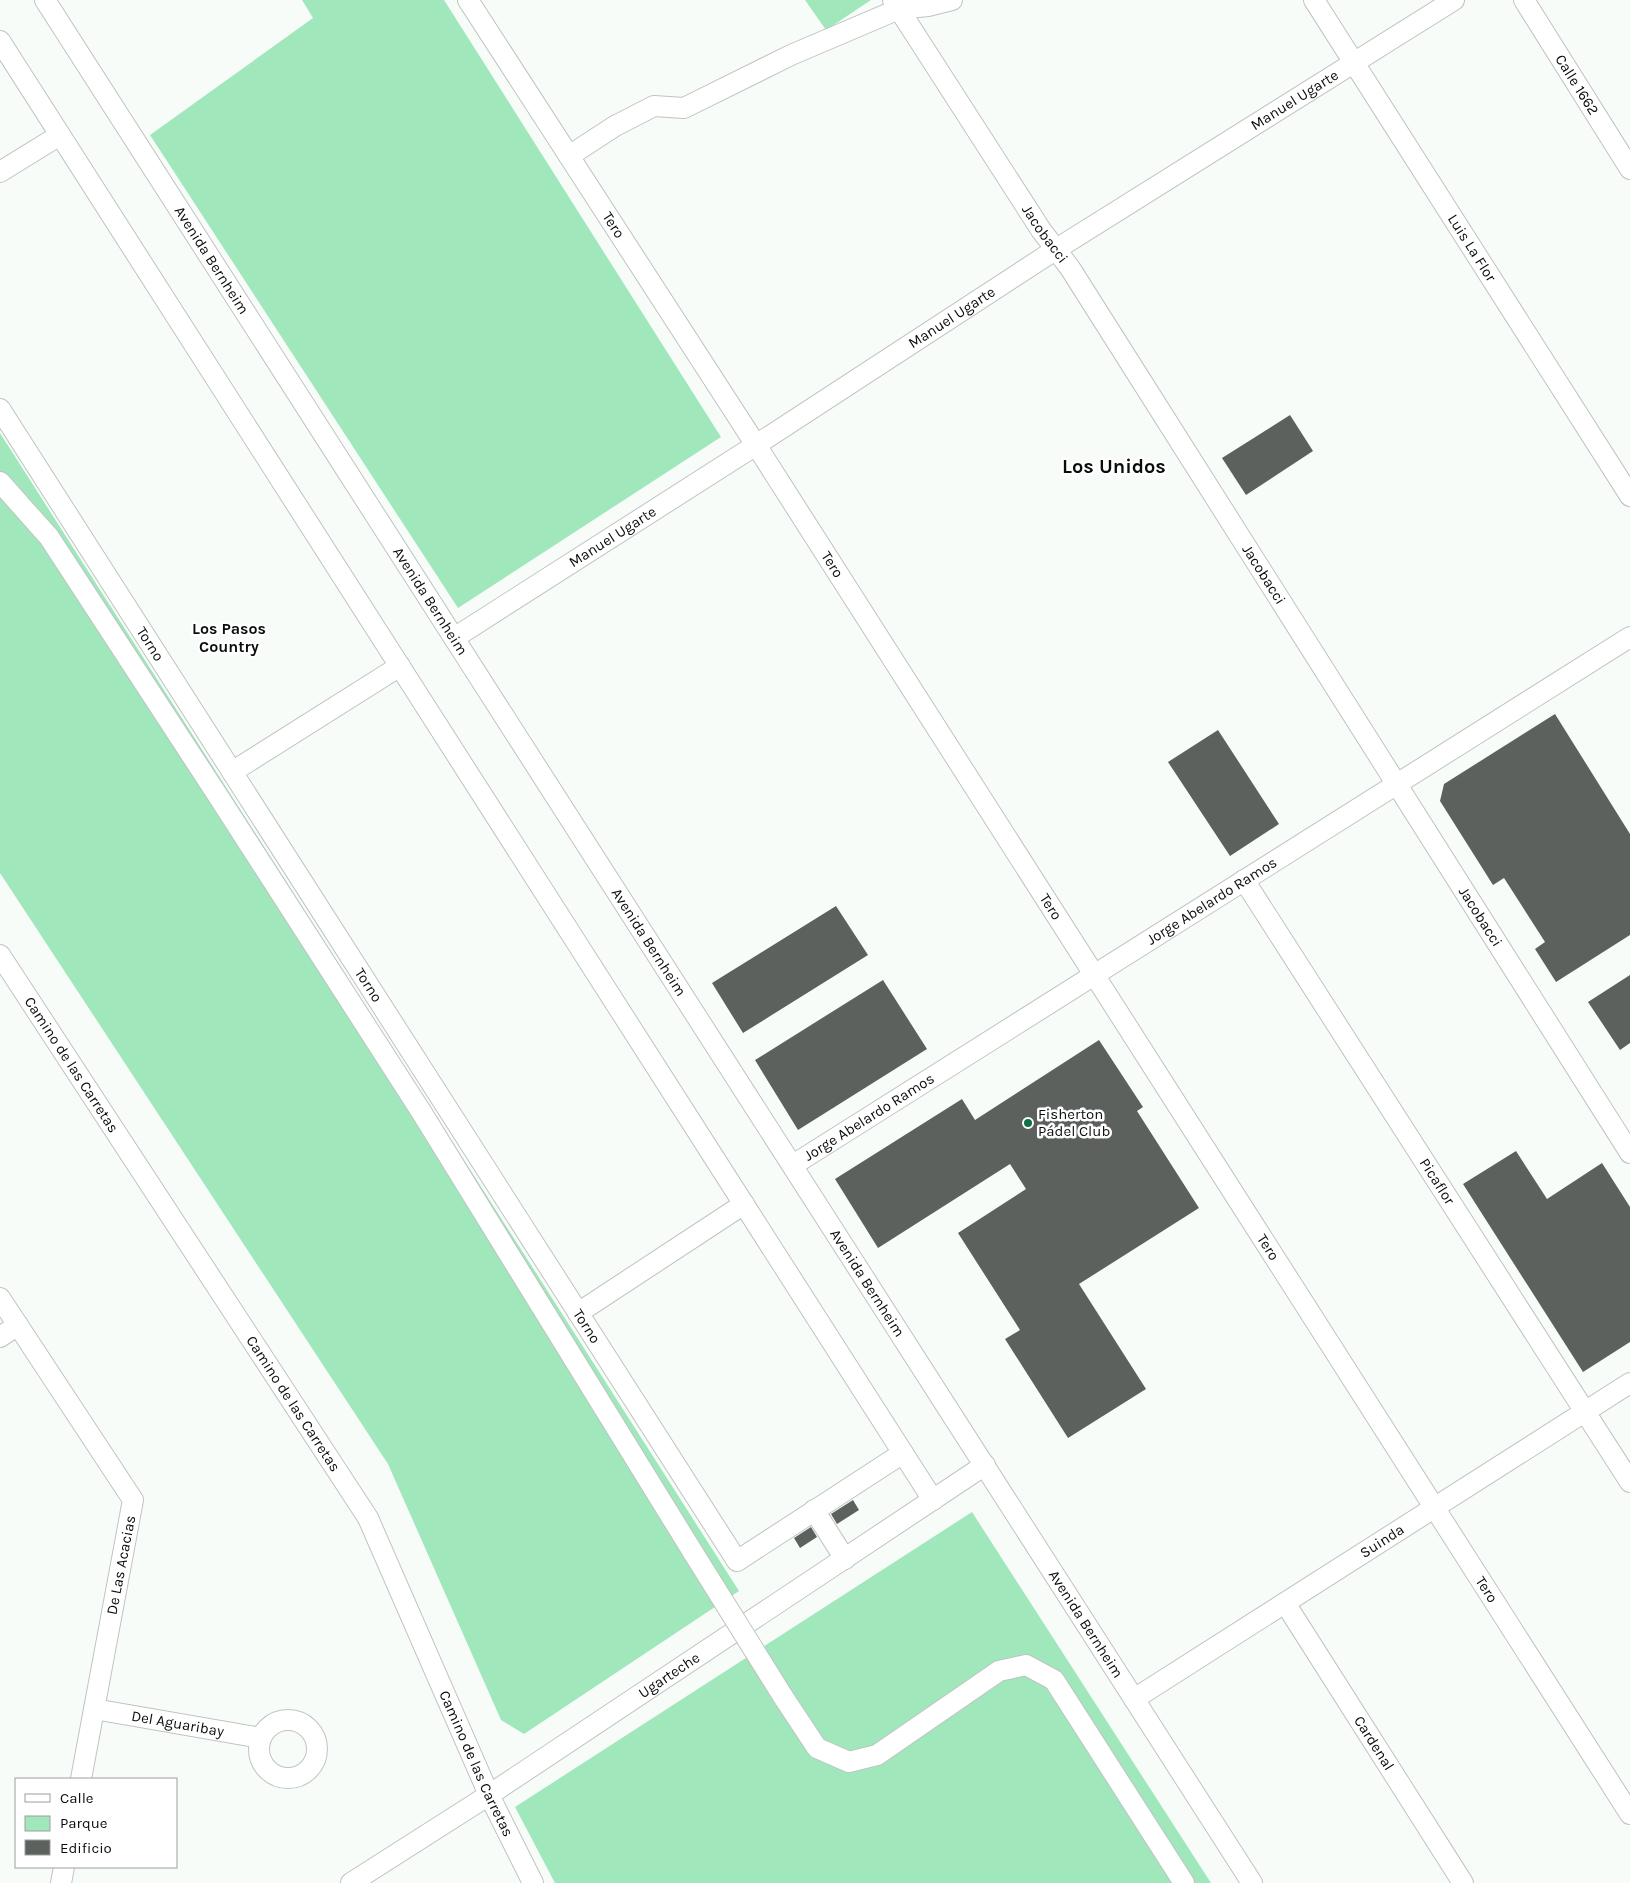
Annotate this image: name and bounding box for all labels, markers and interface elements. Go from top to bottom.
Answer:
street label: Calle 1662 [1551,51,1603,118]
street label: Manuel Ugarte [1247,66,1342,134]
street label: Jacobacci [1018,201,1072,267]
street label: Avenida Bernheim [171,203,253,317]
street label: Tero [599,208,629,242]
street label: Luis La Flor [1444,211,1500,286]
street label: Manuel Ugarte [905,283,998,352]
district label: Los Unidos [1062,455,1166,478]
street label: Manuel Ugarte [565,502,659,571]
street label: Jacobacci [1238,541,1290,608]
street label: Avenida Bernheim [389,544,472,658]
street label: Tero [817,548,847,581]
district label: Los Pasos Country [192,619,266,656]
street label: Torno [133,623,168,665]
street label: Jorge Abelardo Ramos [1143,853,1280,949]
street label: Jacobacci [1455,883,1506,950]
street label: Avenida Bernheim [608,885,690,999]
street label: Tero [1036,890,1066,923]
street label: Torno [351,965,386,1006]
street label: Camino de las Carretas [21,993,123,1136]
street label: Jorge Abelardo Ramos [801,1069,938,1165]
place label: Fisherton Pádel Club [1038,1105,1110,1140]
marker: Fisherton Pádel Club [1022,1117,1034,1129]
street label: Picaflor [1416,1155,1459,1209]
street label: Avenida Bernheim [826,1226,909,1340]
street label: Tero [1253,1231,1283,1264]
street label: Torno [569,1306,604,1347]
street label: Camino de las Carretas [242,1332,344,1475]
street label: De Las Acacias [103,1514,139,1616]
street label: Suinda [1357,1520,1407,1562]
street label: Avenida Bernheim [1045,1567,1127,1681]
street label: Tero [1472,1573,1502,1606]
street label: Ugarteche [635,1648,703,1702]
street label: Camino de las Carretas [435,1688,517,1840]
street label: Del Aguaribay [130,1707,226,1740]
street label: Cardenal [1350,1713,1398,1774]
legend [15,1778,178,1868]
text: Calle [60,1789,94,1807]
text: Parque [60,1814,108,1832]
text: Edificio [60,1839,112,1857]

